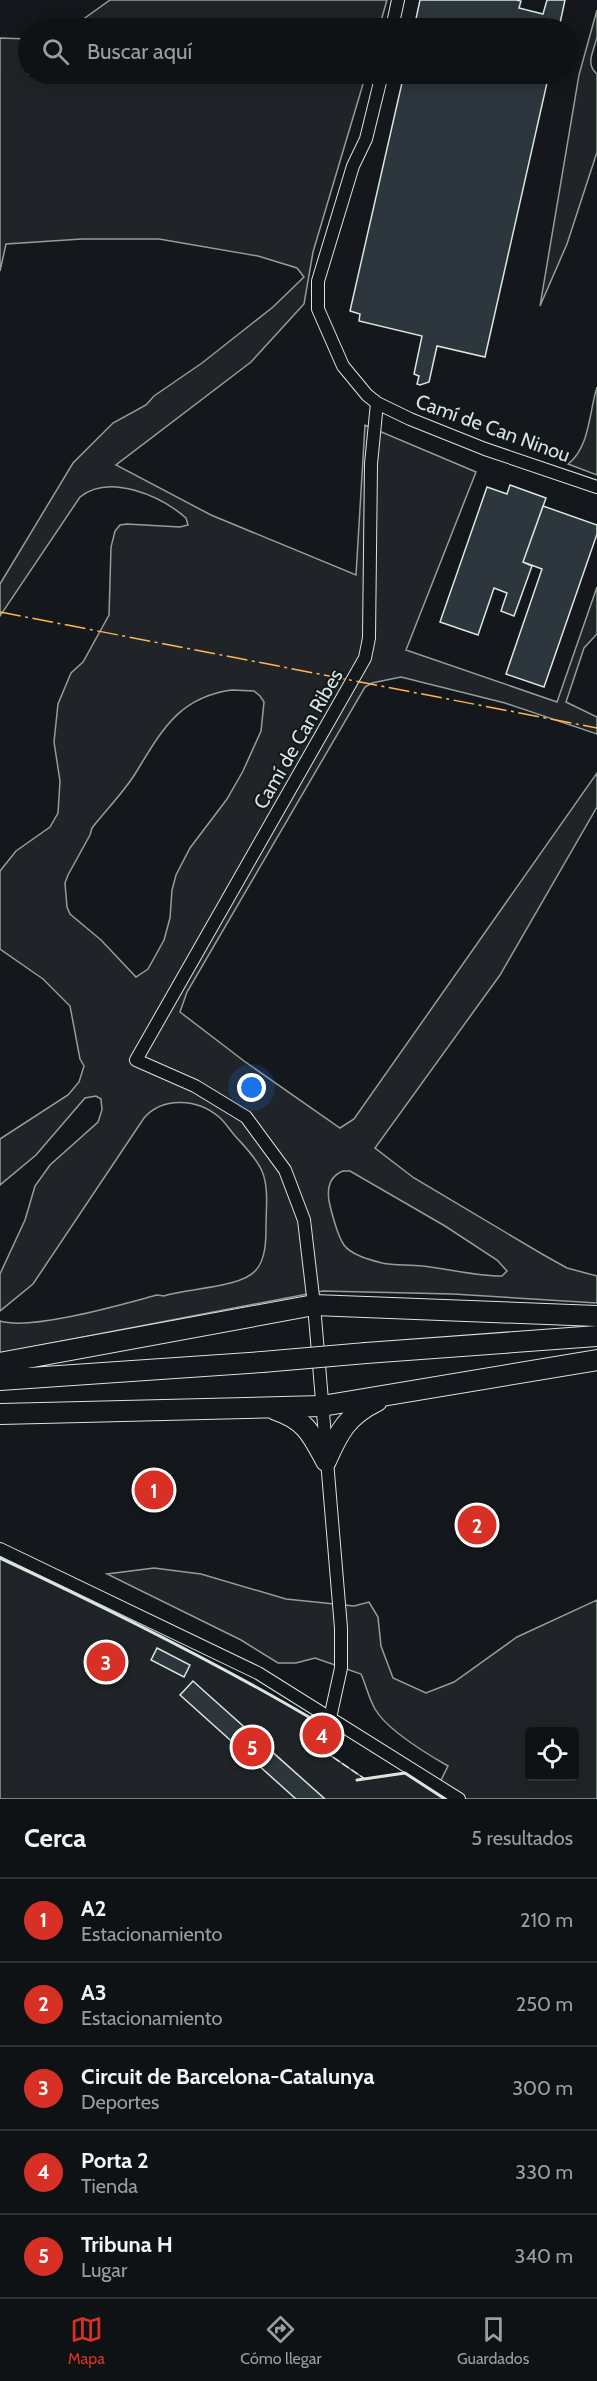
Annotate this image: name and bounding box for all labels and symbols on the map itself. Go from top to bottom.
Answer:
street label: Camí de Can Ninou [413,389,573,467]
street label: Camí de Can Ribes [248,665,348,813]
your location [237,1073,266,1102]
pin: 1 [134,1468,174,1512]
pin: 2 [458,1502,496,1547]
pin: 3 [86,1640,126,1684]
pin: 4 [302,1712,342,1758]
pin: 5 [232,1724,272,1770]

